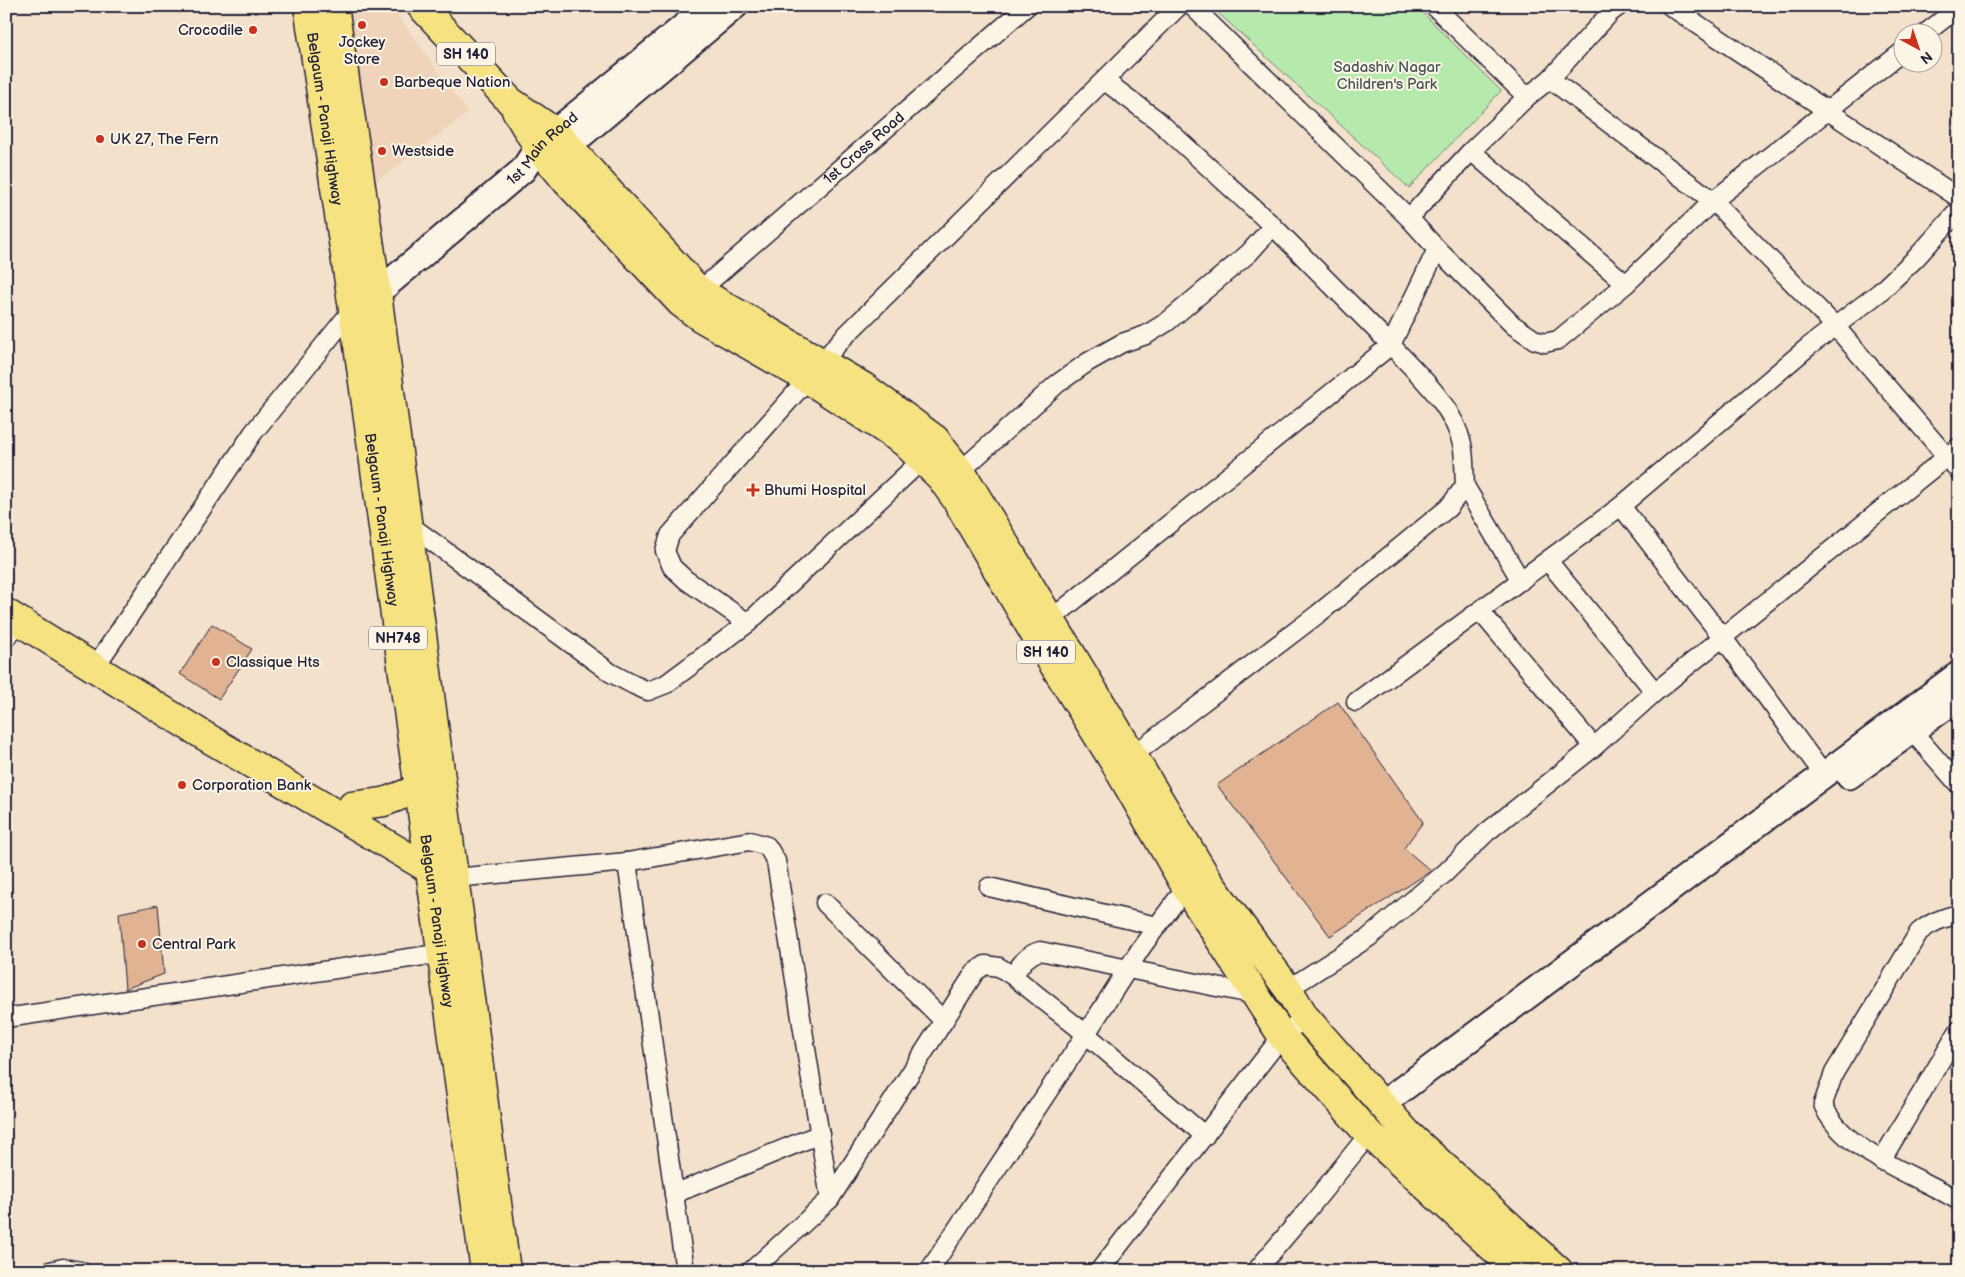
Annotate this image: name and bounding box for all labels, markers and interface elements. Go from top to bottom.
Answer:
marker: Jockey Store [356,19,368,31]
place label: Crocodile [178,21,243,40]
north arrow [1892,22,1942,72]
marker: Crocodile [247,24,259,36]
street label: Belgaum - Panaji Highway [302,31,347,207]
place label: Jockey Store [339,33,386,69]
road number: SH 140 [437,42,495,66]
text: N [1917,48,1936,67]
park label: Sadashiv Nagar Children's Park [1334,58,1441,94]
place label: Barbeque Nation [394,73,510,92]
marker: Barbeque Nation [378,76,390,88]
street label: 1st Main Road [503,108,582,190]
street label: 1st Cross Road [819,108,908,189]
place label: UK 27, The Fern [110,130,218,149]
marker: UK 27, The Fern [94,133,106,145]
place label: Westside [392,142,454,161]
marker: Westside [376,145,388,157]
street label: Belgaum - Panaji Highway [360,432,403,608]
place label: Bhumi Hospital [764,481,866,500]
marker: Bhumi Hospital [746,483,760,497]
road number: NH748 [369,626,427,650]
road number: SH 140 [1017,640,1075,664]
place label: Classique Hts [226,653,320,672]
marker: Classique Hts [210,656,222,668]
place label: Corporation Bank [192,776,312,795]
marker: Corporation Bank [176,779,188,791]
street label: Belgaum - Panaji Highway [415,833,458,1009]
place label: Central Park [152,935,236,954]
marker: Central Park [136,938,148,950]

